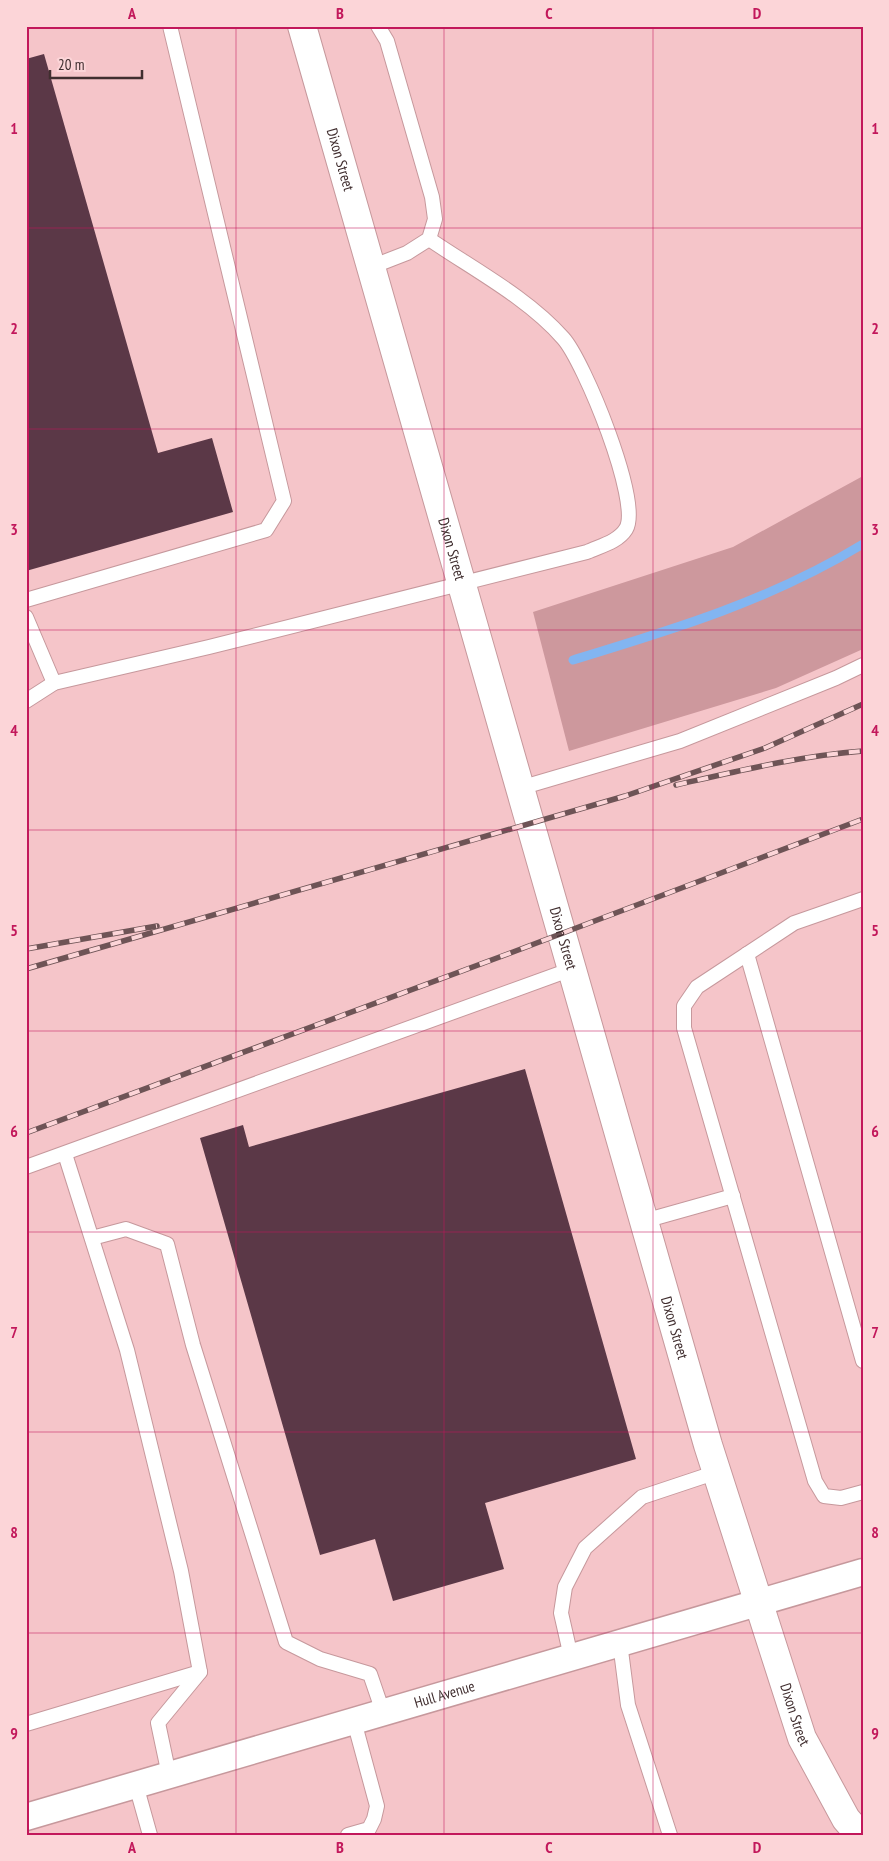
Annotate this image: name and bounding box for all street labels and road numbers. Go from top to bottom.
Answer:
street label: Dixon Street [323,126,359,193]
street label: Dixon Street [434,515,470,582]
street label: Dixon Street [546,905,582,972]
street label: Dixon Street [657,1294,693,1361]
street label: Hull Avenue [412,1676,477,1712]
street label: Dixon Street [776,1681,814,1749]

